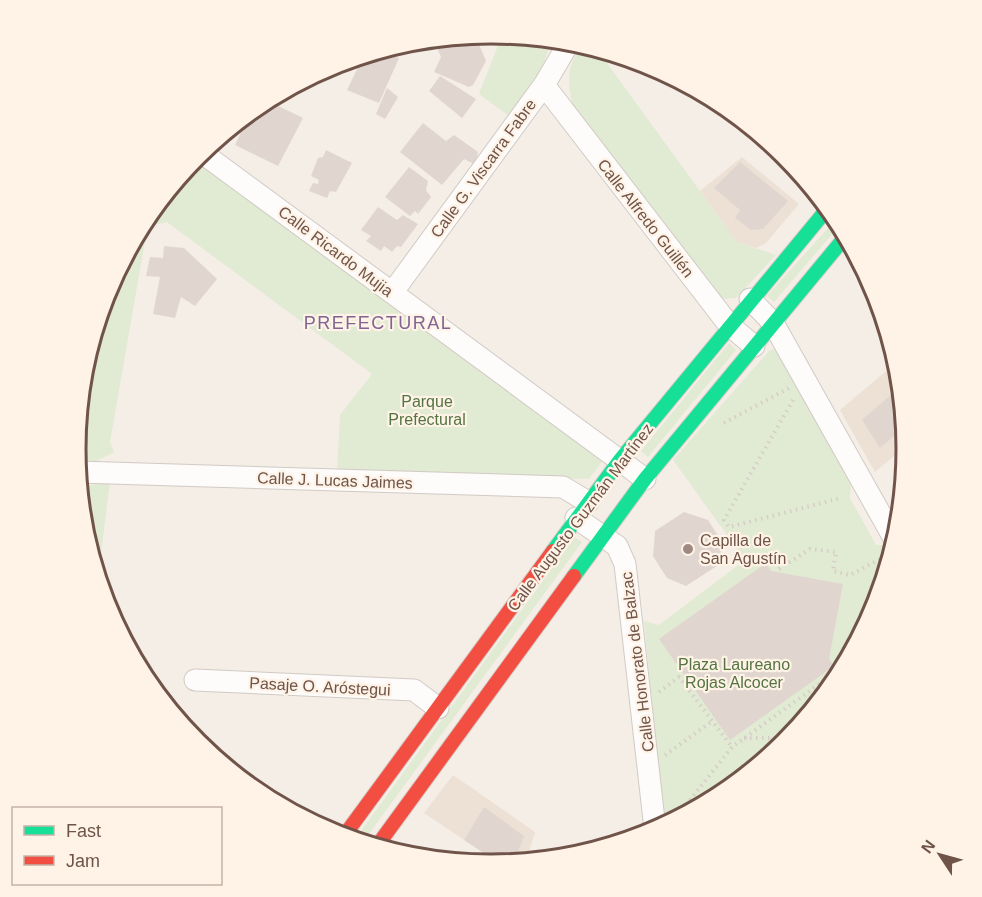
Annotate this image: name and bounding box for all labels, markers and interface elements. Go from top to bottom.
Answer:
street label: Calle G. Viscarra Fabre [427,96,539,241]
street label: Calle Alfredo Guillén [594,156,697,281]
street label: Calle Ricardo Mujia [275,203,396,300]
district label: PREFECTURAL [304,313,452,333]
park label: Parque Prefectural [388,393,466,428]
street label: Calle Augusto Guzmán Martínez [504,420,656,614]
street label: Calle J. Lucas Jaimes [257,469,413,492]
place label: Capilla de San Agustín [700,532,786,567]
marker: Capilla de San Agustín [681,542,695,556]
street label: Calle Honorato de Balzac [618,571,657,753]
park label: Plaza Laureano Rojas Alcocer [678,656,790,691]
street label: Pasaje O. Aróstegui [249,674,391,699]
legend [12,807,222,885]
text: Fast [66,821,101,841]
north arrow [910,825,970,885]
text: N [918,837,939,856]
text: Jam [66,851,100,871]

